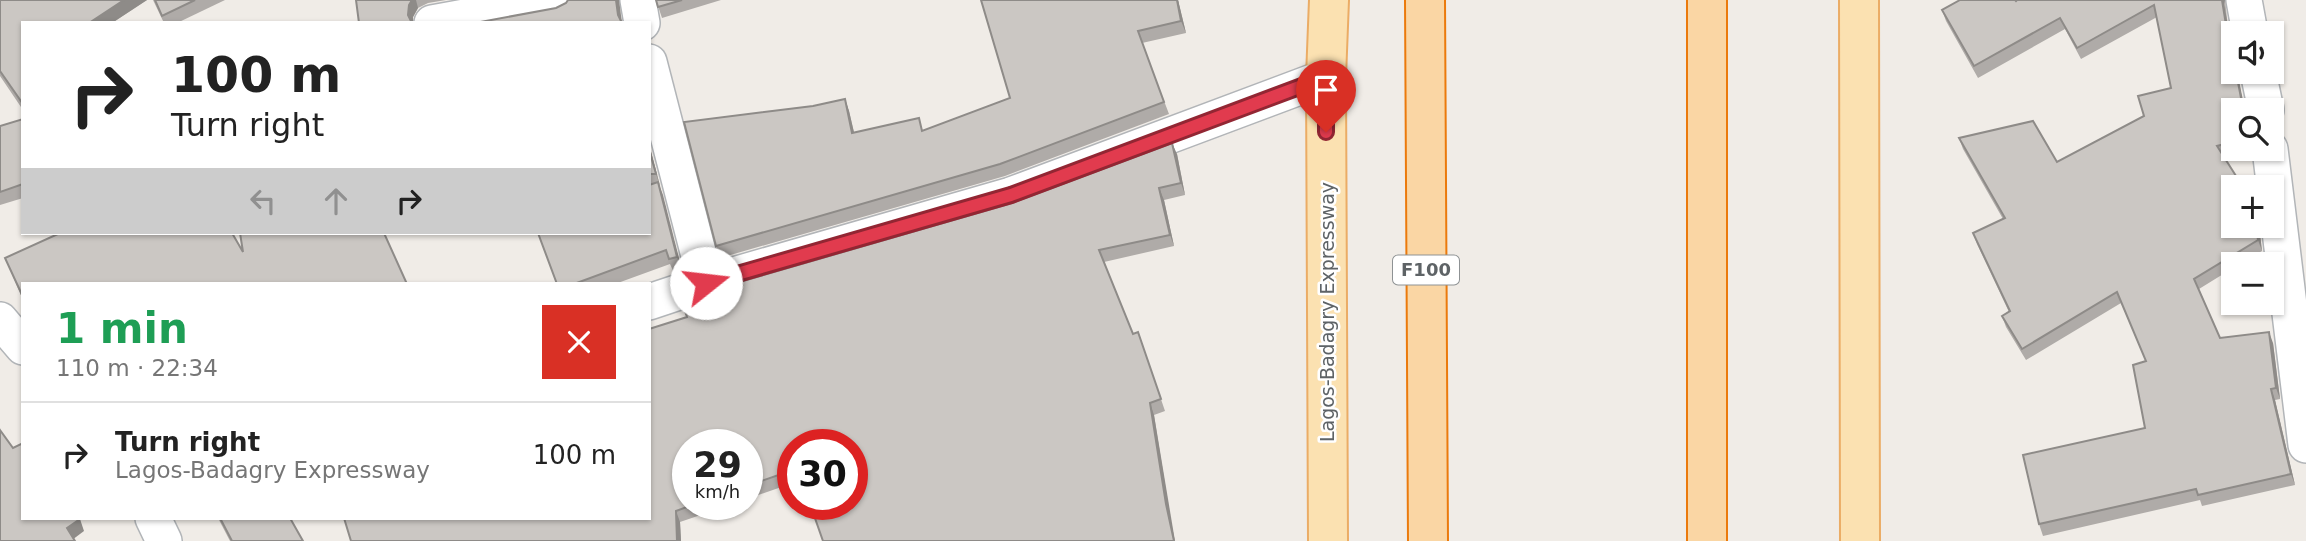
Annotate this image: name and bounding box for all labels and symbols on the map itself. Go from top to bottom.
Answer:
pin [1296,60,1356,132]
street label: Lagos-Badagry Expressway [1316,182,1338,442]
position arrow [669,246,743,320]
road number: F100 [1393,256,1459,284]
speed limit sign: 30 [777,429,868,520]

